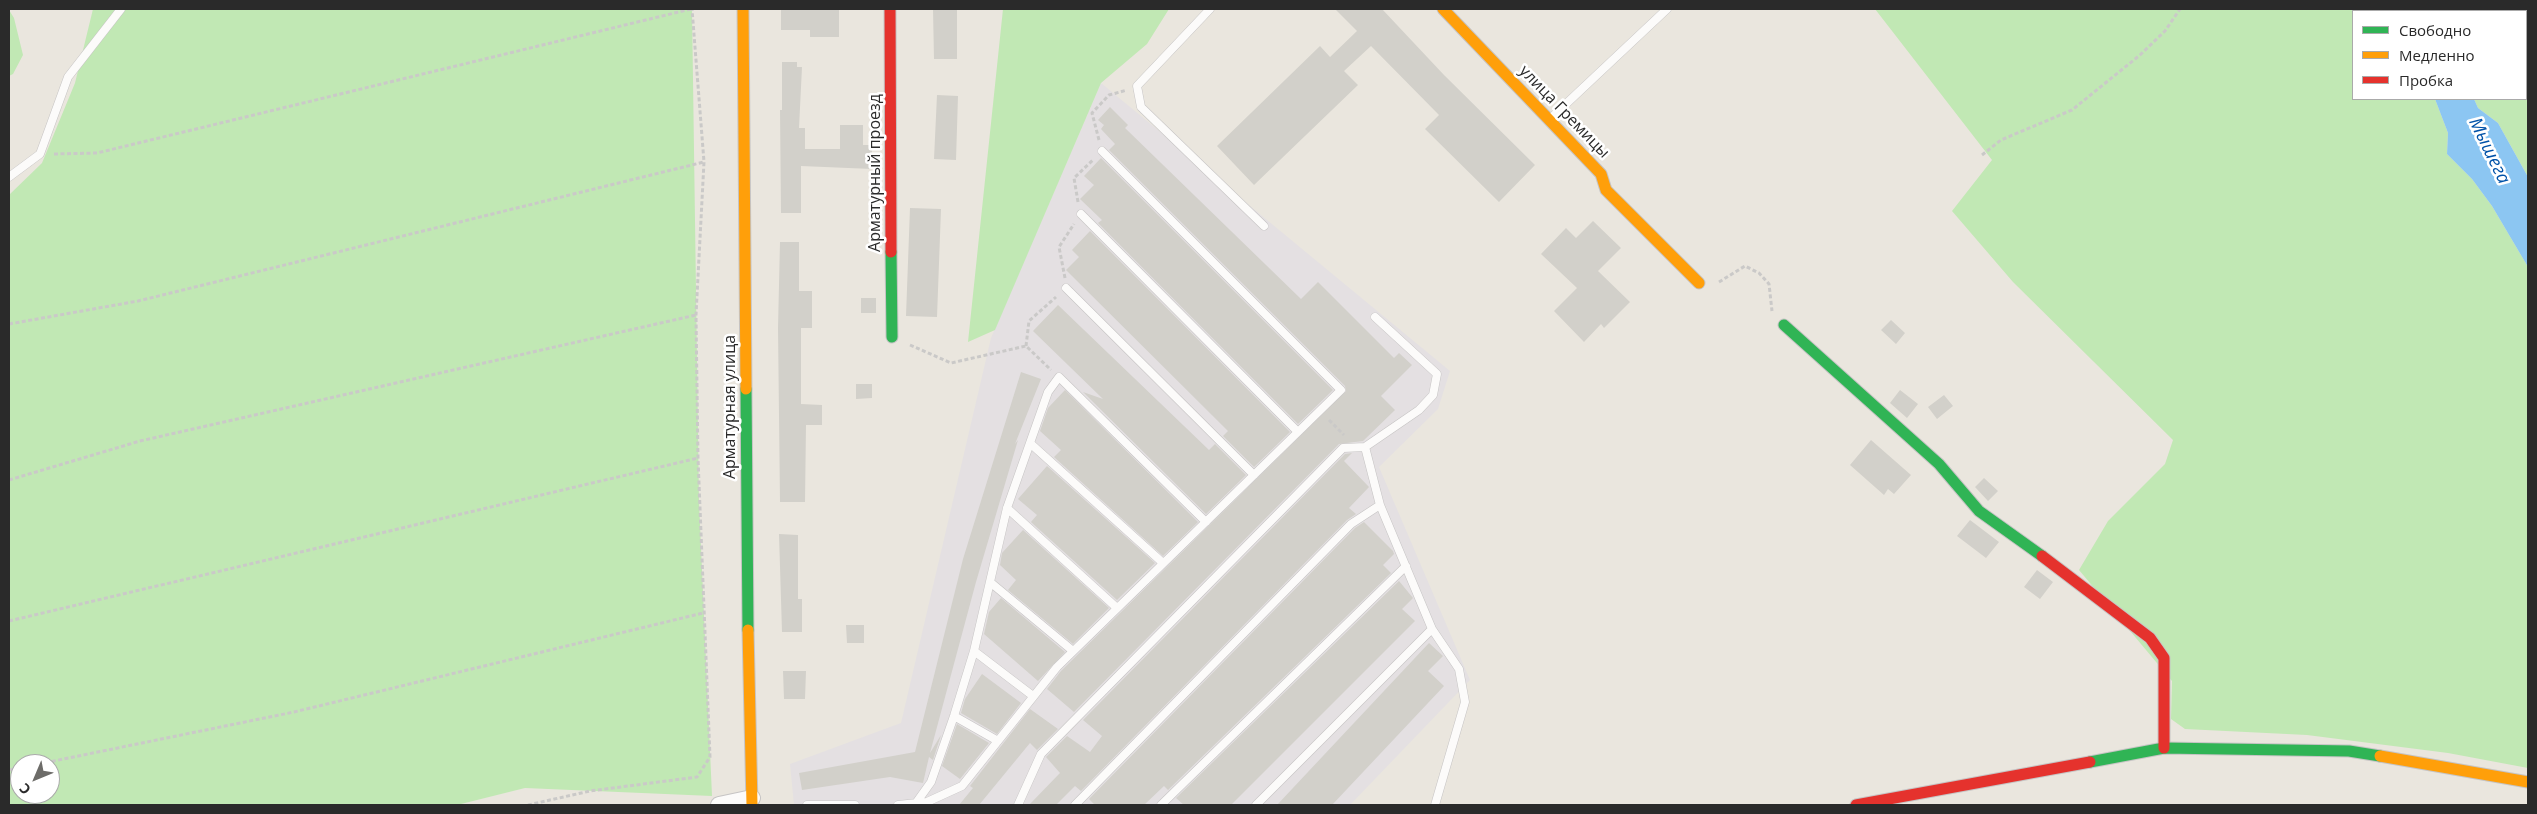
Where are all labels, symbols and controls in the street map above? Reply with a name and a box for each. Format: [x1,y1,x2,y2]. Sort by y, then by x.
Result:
legend [2352,10,2527,100]
text: Свободно [2399,20,2471,40]
text: Медленно [2399,45,2475,65]
street label: улица Гремицы [1515,62,1613,162]
text: Пробка [2399,70,2453,90]
street label: Арматурный проезд [865,94,885,252]
water label: Мышега [2464,114,2514,188]
street label: Арматурная улица [720,335,740,479]
north arrow [10,754,60,804]
text: С [15,779,35,799]

